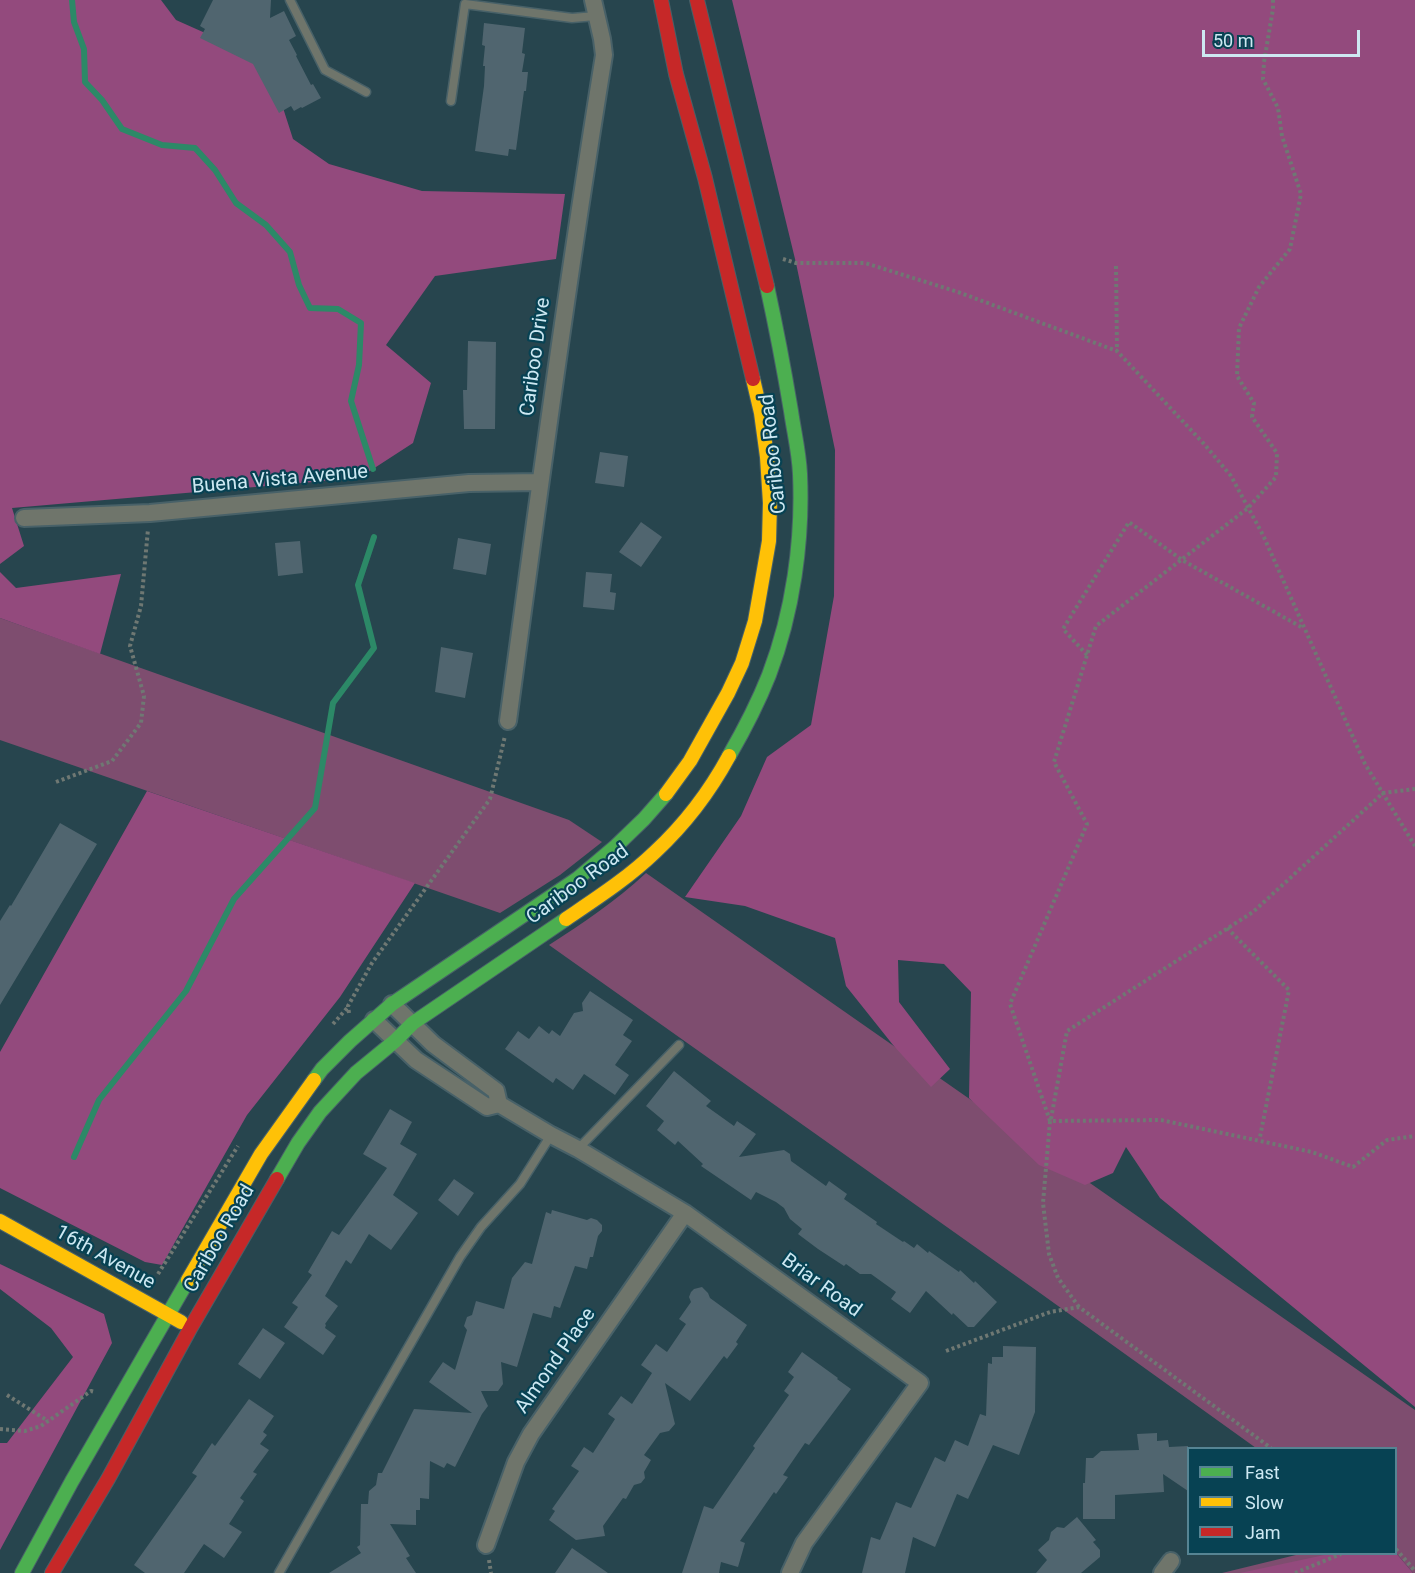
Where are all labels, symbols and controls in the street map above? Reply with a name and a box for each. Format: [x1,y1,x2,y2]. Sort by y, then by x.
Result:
scale bar [1205,18,1362,56]
text: 50 m [1213,30,1253,51]
street label: Cariboo Drive [516,296,556,418]
street label: Cariboo Road [756,393,792,515]
street label: Buena Vista Avenue [191,460,369,500]
street label: Cariboo Road [522,840,634,930]
street label: Cariboo Road [180,1181,260,1297]
street label: 16th Avenue [51,1221,159,1295]
street label: Briar Road [776,1249,866,1323]
street label: Almond Place [511,1304,601,1418]
legend [1187,1447,1397,1555]
text: Fast [1245,1462,1280,1483]
text: Slow [1245,1492,1284,1513]
text: Jam [1245,1522,1281,1543]

